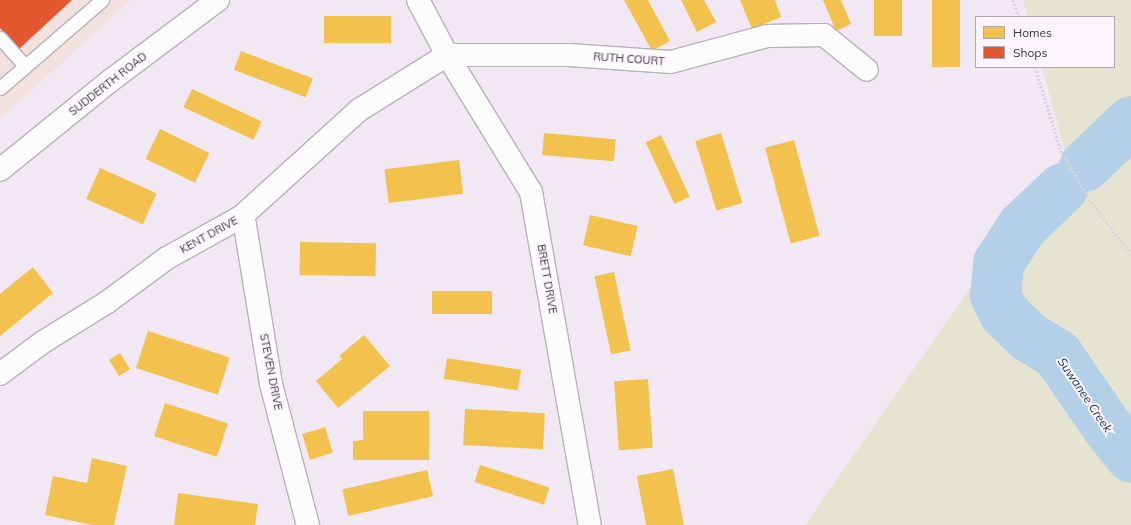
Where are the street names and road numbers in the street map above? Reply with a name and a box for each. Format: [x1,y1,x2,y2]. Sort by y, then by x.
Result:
street label: SUDDERTH ROAD [66,49,150,119]
street label: RUTH COURT [593,50,665,68]
street label: KENT DRIVE [178,214,240,256]
street label: BRETT DRIVE [534,243,560,315]
street label: STEVEN DRIVE [257,333,285,411]

